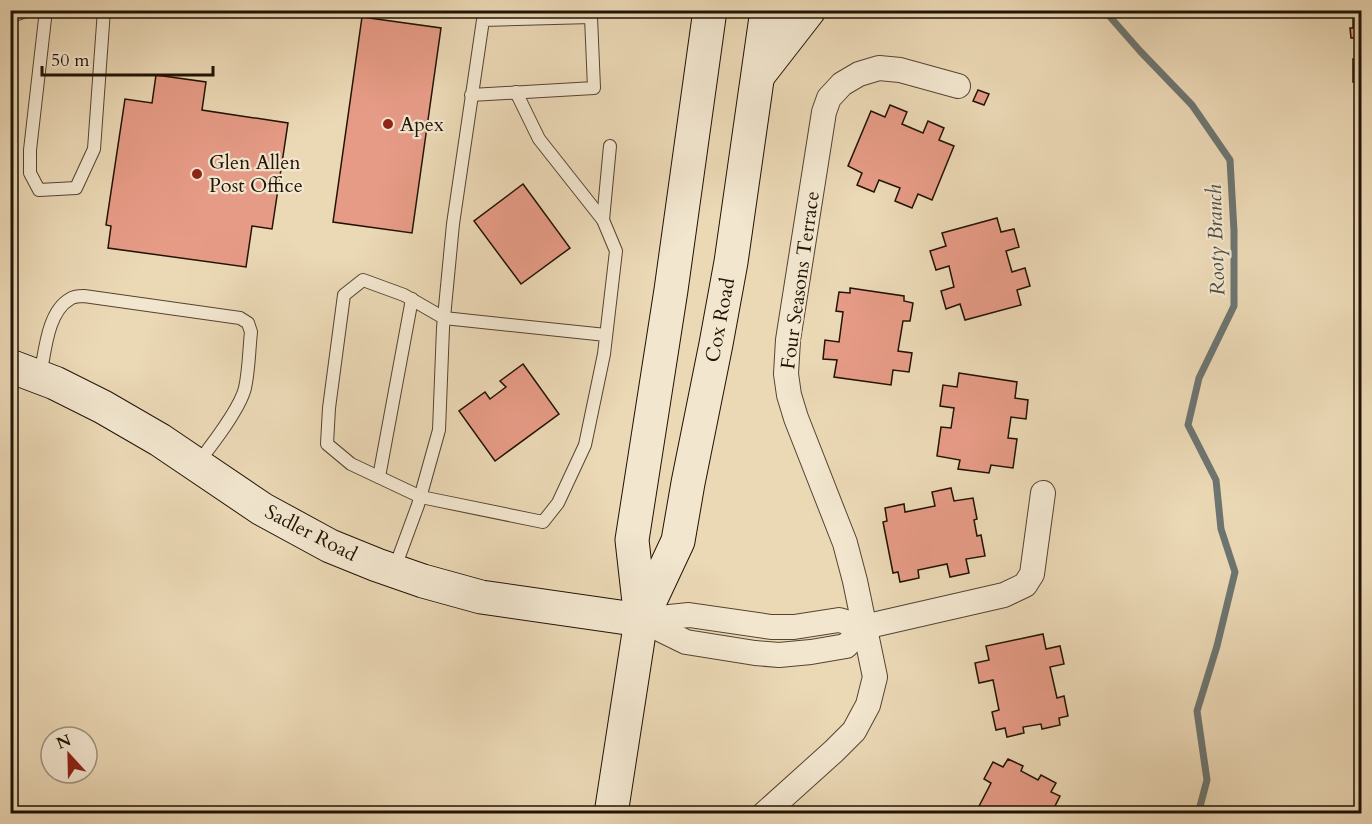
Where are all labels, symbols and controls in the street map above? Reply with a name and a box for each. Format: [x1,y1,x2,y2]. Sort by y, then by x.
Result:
scale bar [42,39,213,77]
text: 50 m [51,48,90,73]
place label: Apex [400,111,444,138]
marker: Apex [381,117,395,131]
place label: Glen Allen Post Office [209,149,303,199]
marker: Glen Allen Post Office [190,167,204,181]
water label: Rooty Branch [1200,184,1232,296]
street label: Four Seasons Terrace [774,189,826,371]
street label: Cox Road [699,275,741,364]
street label: Sadler Road [260,498,362,568]
north arrow [39,725,99,785]
text: N [53,729,74,755]

